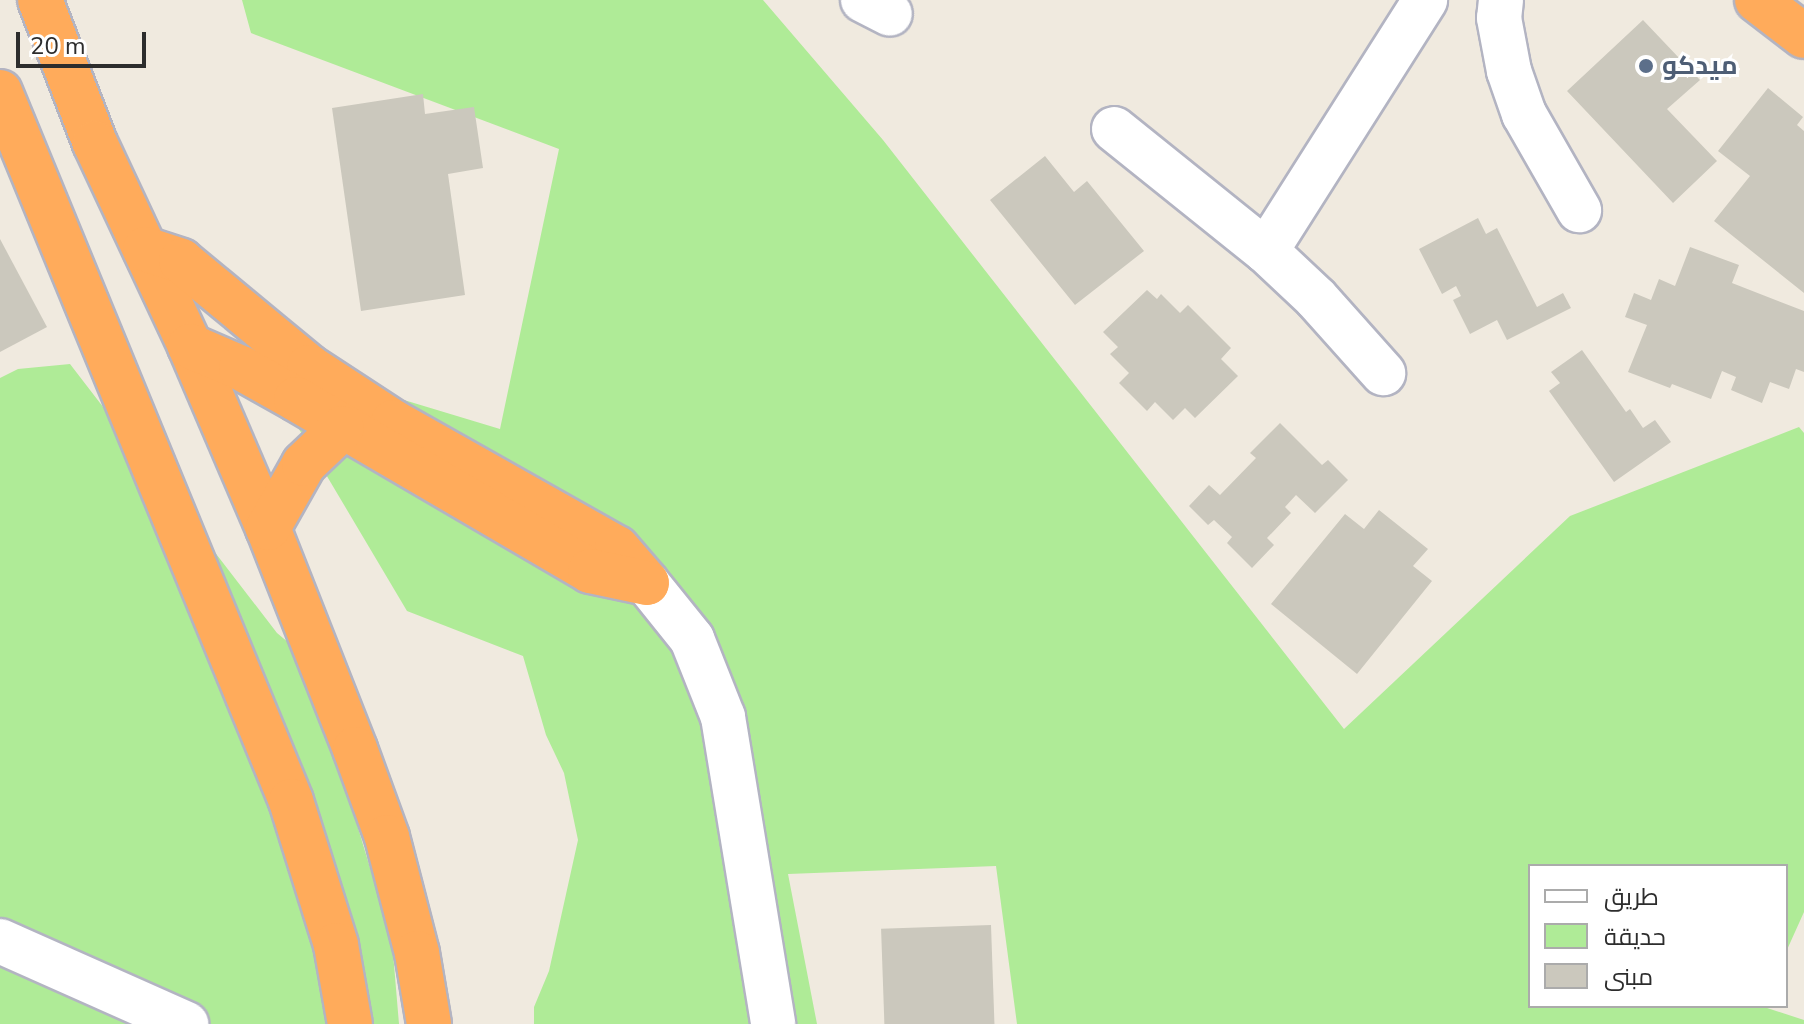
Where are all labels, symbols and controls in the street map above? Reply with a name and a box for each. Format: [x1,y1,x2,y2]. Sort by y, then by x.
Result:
scale bar [20,16,150,66]
text: 20 m [30,30,86,62]
place label: ميدكو [1662,50,1738,82]
marker: ميدكو [1637,57,1655,75]
legend [1528,864,1788,1008]
text: طريق [1604,881,1659,913]
text: حديقة [1604,921,1666,953]
text: مبنى [1604,961,1653,993]

